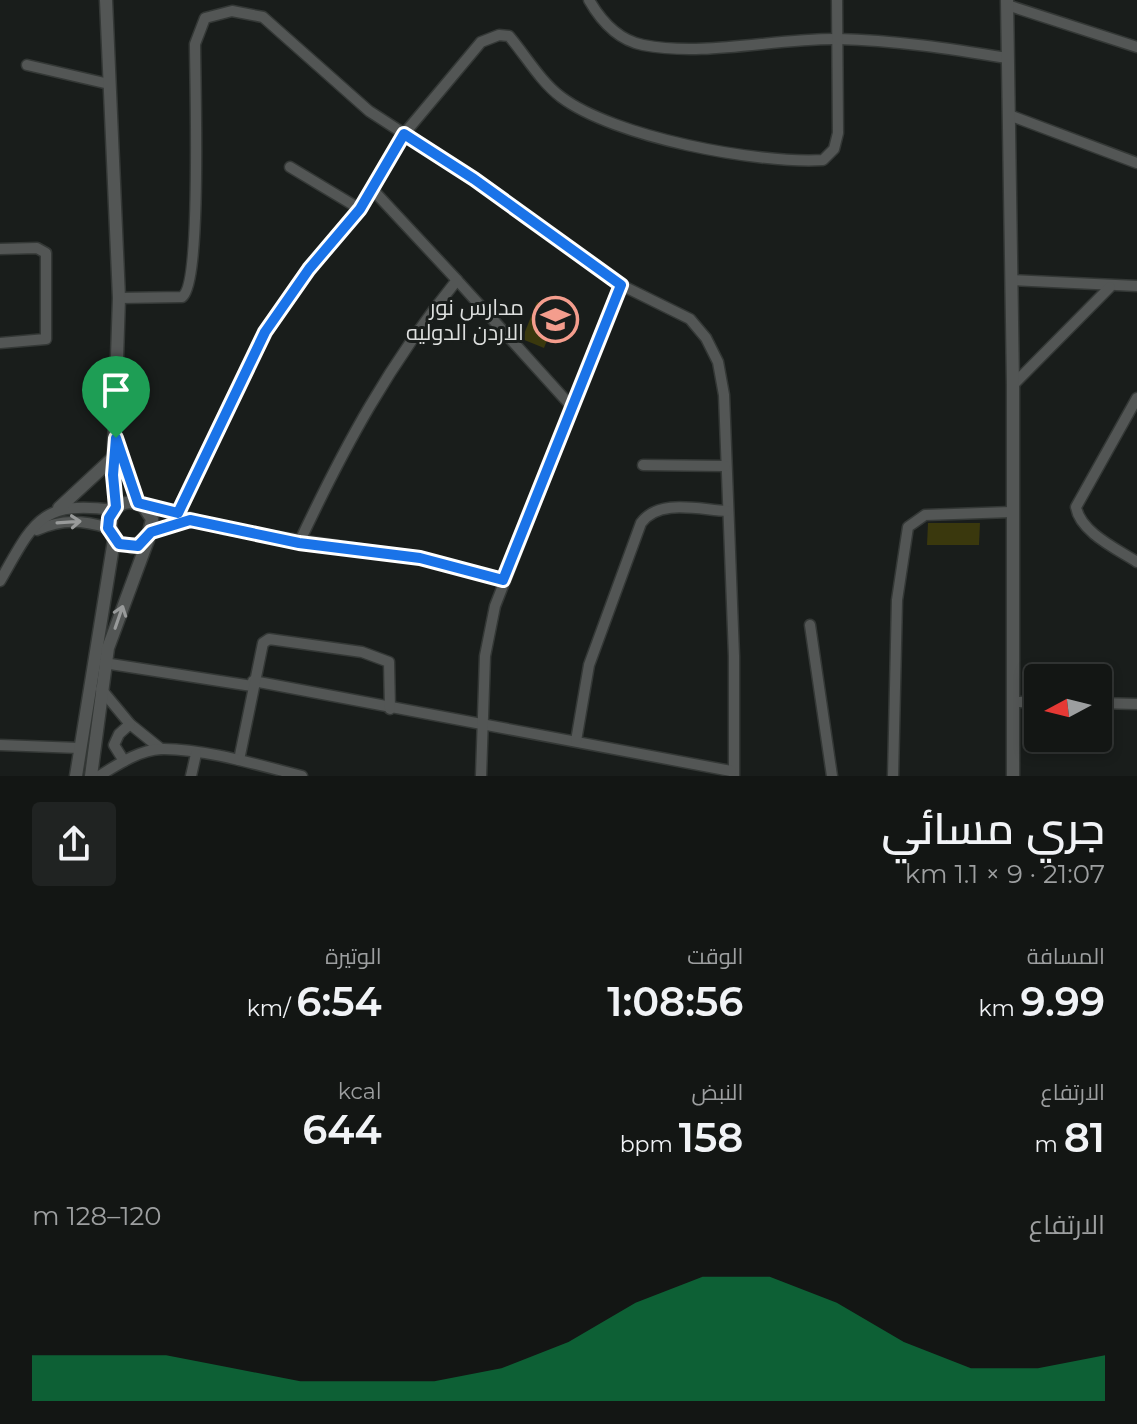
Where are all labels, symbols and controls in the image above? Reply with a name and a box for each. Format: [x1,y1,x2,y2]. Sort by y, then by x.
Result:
place label: مدارس نور الاردن الدوليه [406,294,524,346]
school or university icon: مدارس نور الاردن الدوليه [531,296,579,344]
pin [82,356,150,438]
icon: arrive [94,368,138,412]
one-way arrow [55,514,82,529]
one-way arrow [112,605,127,630]
north arrow [1024,664,1112,752]
map controls [1024,664,1112,752]
text: جري مسائي [882,801,1105,855]
button: share [32,802,116,886]
text: 21:07 · 9 × 1.1 km [905,858,1105,890]
text: الوتيرة [325,943,382,970]
text: الوقت [687,943,743,970]
text: المسافة [1027,943,1105,970]
text: 6:54 [296,977,382,1026]
text: 1:08:56 [607,977,743,1026]
text: 9.99 [1020,977,1105,1026]
text: /km [247,995,296,1022]
text: km [978,995,1020,1022]
text: kcal [338,1078,382,1105]
text: النبض [692,1079,743,1106]
text: الارتفاع [1041,1079,1105,1106]
text: 644 [302,1105,382,1154]
text: 158 [679,1113,743,1162]
text: 81 [1064,1113,1105,1162]
text: bpm [620,1131,679,1158]
text: m [1035,1131,1064,1158]
text: 120–128 m [32,1200,161,1232]
text: الارتفاع [1029,1209,1105,1241]

